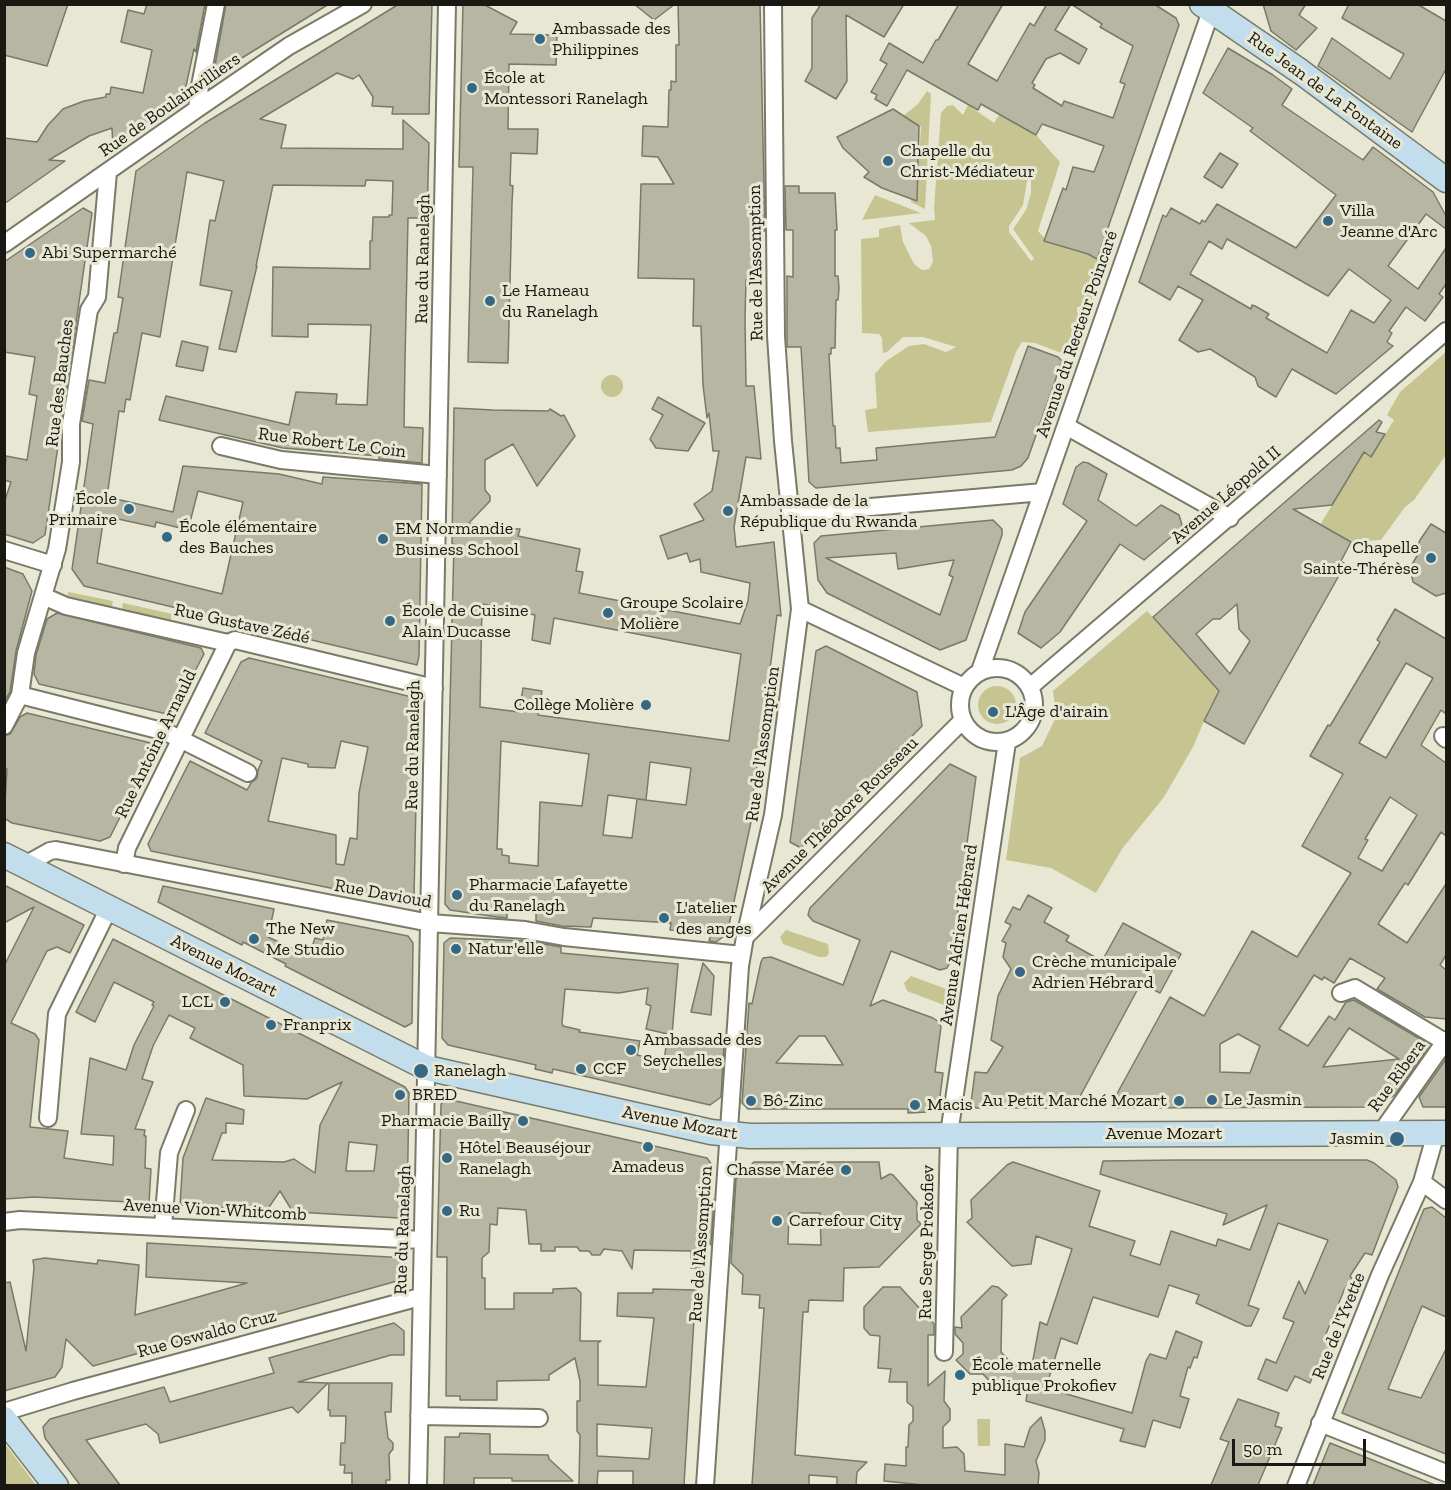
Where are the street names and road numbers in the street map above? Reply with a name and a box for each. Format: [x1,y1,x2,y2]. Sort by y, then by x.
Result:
street label: Rue Jean de La Fontaine [1243,27,1407,155]
street label: Rue de Boulainvilliers [95,48,245,162]
street label: Rue de l'Assomption [744,185,768,341]
street label: Rue du Ranelagh [411,194,435,324]
street label: Avenue du Recteur Poincaré [1031,228,1123,440]
street label: Rue des Bauches [41,318,79,448]
street label: Rue Robert Le Coin [257,423,407,463]
street label: Avenue Léopold II [1167,442,1285,548]
street label: Rue Gustave Zédé [172,599,312,649]
street label: Rue de l'Assomption [741,665,785,823]
street label: Rue Antoine Arnauld [111,666,201,822]
street label: Rue du Ranelagh [401,680,425,810]
street label: Avenue Théodore Rousseau [757,732,923,898]
street label: Avenue Adrien Hébrard [936,843,982,1027]
street label: Rue Davioud [333,875,433,913]
street label: Avenue Mozart [167,930,281,1002]
street label: Rue Ribera [1364,1036,1430,1116]
street label: Avenue Mozart [620,1101,740,1145]
street label: Avenue Mozart [1105,1123,1223,1145]
street label: Rue Serge Prokofiev [915,1164,939,1320]
street label: Rue du Ranelagh [390,1165,416,1295]
street label: Rue de l'Assomption [685,1165,717,1323]
street label: Avenue Vion-Whitcomb [123,1194,307,1226]
street label: Rue de l'Yvette [1308,1269,1370,1383]
street label: Rue Oswaldo Cruz [135,1305,279,1363]

